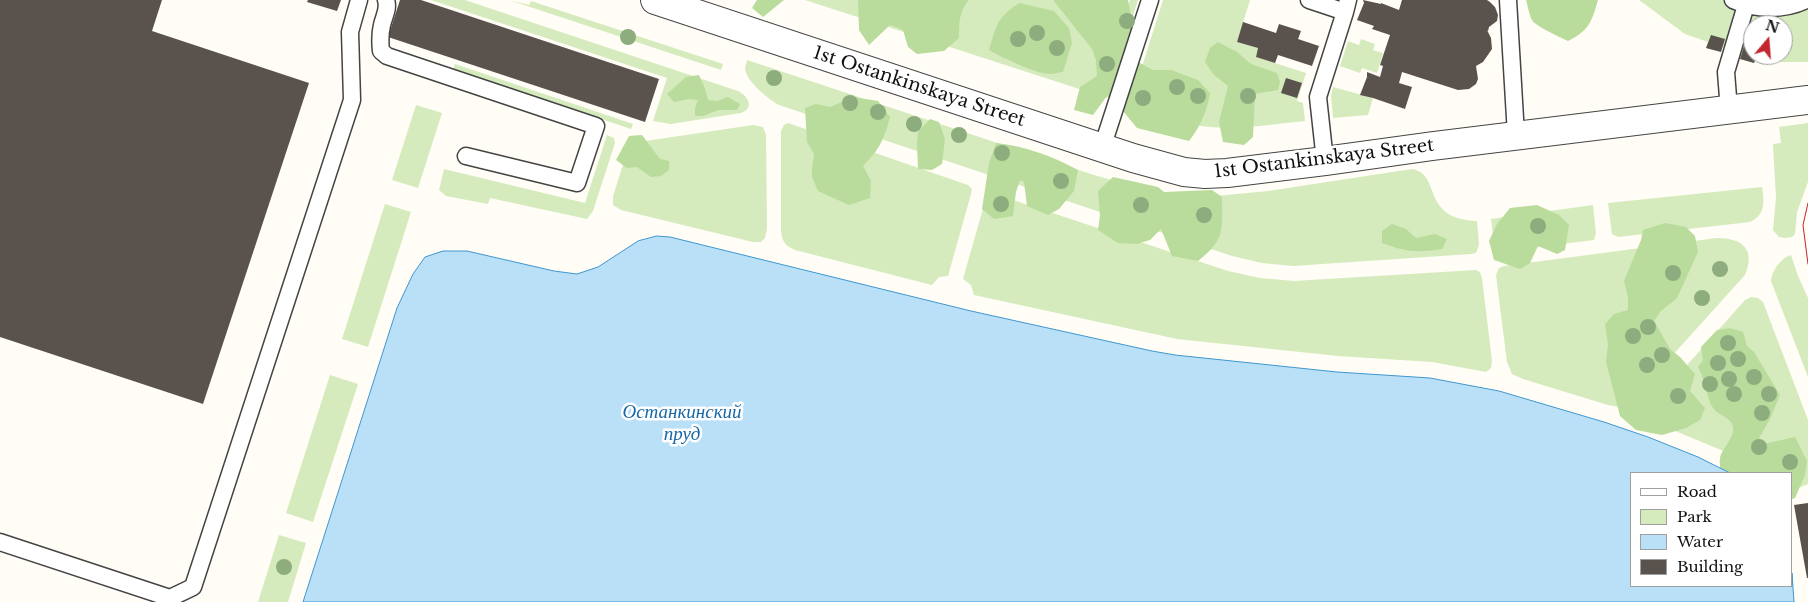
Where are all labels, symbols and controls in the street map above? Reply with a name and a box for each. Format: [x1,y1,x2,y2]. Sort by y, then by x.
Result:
north arrow [1743,15,1793,65]
text: N [1763,16,1781,37]
street label: 1st Ostankinskaya Street [810,43,1028,131]
street label: 1st Ostankinskaya Street [1213,135,1435,183]
water label: Останкинский пруд [622,402,742,446]
legend [1630,472,1793,587]
text: Road [1677,482,1717,501]
text: Park [1677,507,1712,526]
text: Water [1677,532,1723,551]
text: Building [1677,557,1743,576]

